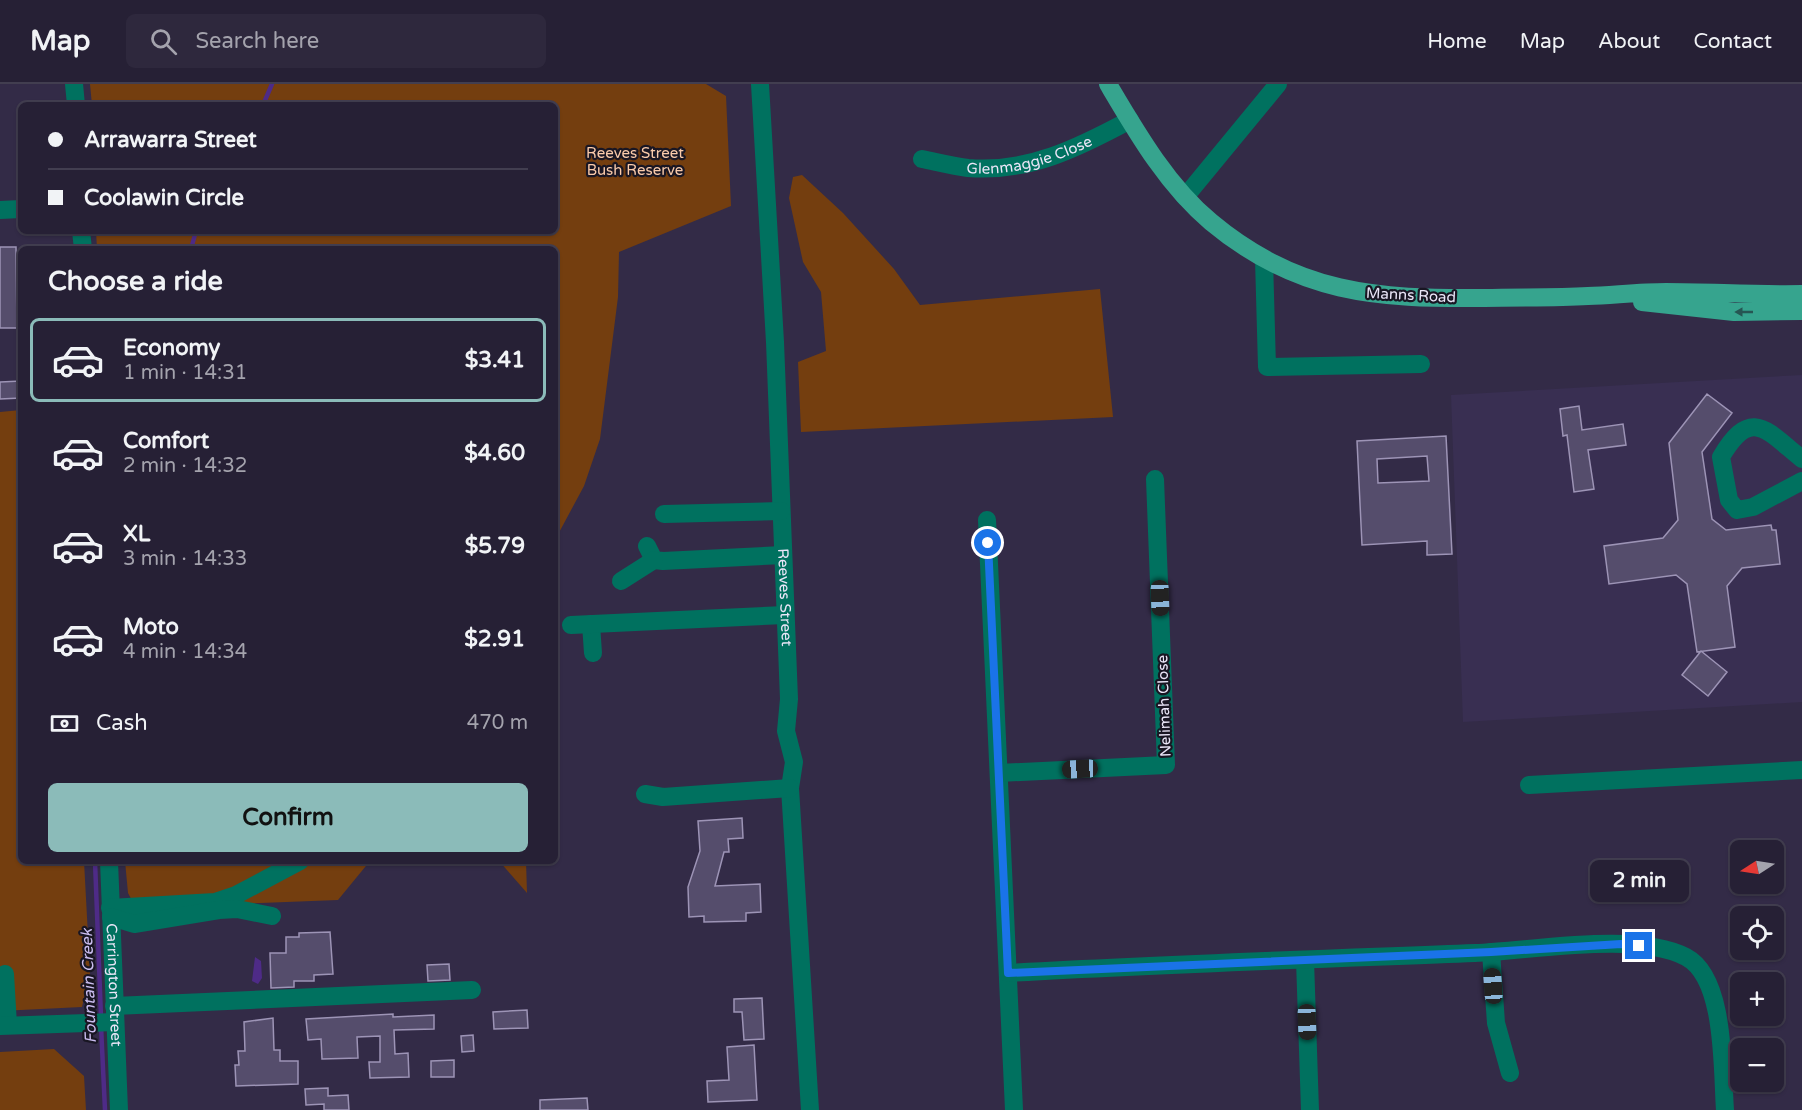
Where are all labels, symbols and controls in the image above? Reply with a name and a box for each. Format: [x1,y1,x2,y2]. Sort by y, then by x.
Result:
search box [126,14,546,68]
text: Map [30,24,90,58]
icon: search [147,25,180,58]
text: Search here [195,28,319,54]
text: Home [1427,29,1487,54]
text: Map [1520,29,1565,54]
text: About [1598,29,1660,54]
text: Contact [1693,29,1772,54]
text: Arrawarra Street [84,127,257,153]
street label: Glenmaggie Close [966,132,1095,178]
park label: Reeves Street Bush Reserve [586,144,684,179]
text: Coolawin Circle [84,185,244,211]
text: Choose a ride [48,265,223,298]
street label: Manns Road [1366,284,1456,306]
one-way arrow [1734,307,1753,317]
icon: car [51,333,105,387]
text: Economy [123,335,220,361]
text: $3.41 [465,347,525,373]
text: 1 min · 14:31 [123,361,247,385]
icon: car [51,426,105,480]
text: Comfort [123,428,209,454]
text: $4.60 [464,440,525,466]
text: 2 min · 14:32 [123,454,247,478]
icon: car [51,519,105,573]
text: XL [123,521,150,547]
route start [974,529,1001,556]
text: $5.79 [465,533,525,559]
text: 3 min · 14:33 [123,547,247,571]
street label: Reeves Street [774,548,796,647]
car [1150,580,1170,616]
icon: car [51,612,105,666]
text: Moto [123,614,179,640]
text: $2.91 [464,626,525,652]
text: 4 min · 14:34 [123,640,247,664]
street label: Nelimah Close [1153,655,1175,757]
icon: cash [48,707,81,740]
text: Cash [96,710,148,736]
text: 470 m [467,711,528,735]
car [1062,759,1098,779]
button: Confirm [48,783,528,852]
north arrow [1730,840,1784,894]
map controls [1730,840,1784,1092]
callout: 2 min [1590,859,1688,901]
text: 2 min [1613,869,1666,893]
button: locate [1730,906,1784,960]
street label: Carrington Street [103,923,125,1047]
water label: Fountain Creek [77,927,101,1044]
route end [1625,932,1652,959]
car [1483,967,1503,1005]
button: + [1730,972,1784,1026]
car [1297,1004,1317,1040]
button: − [1730,1038,1784,1092]

